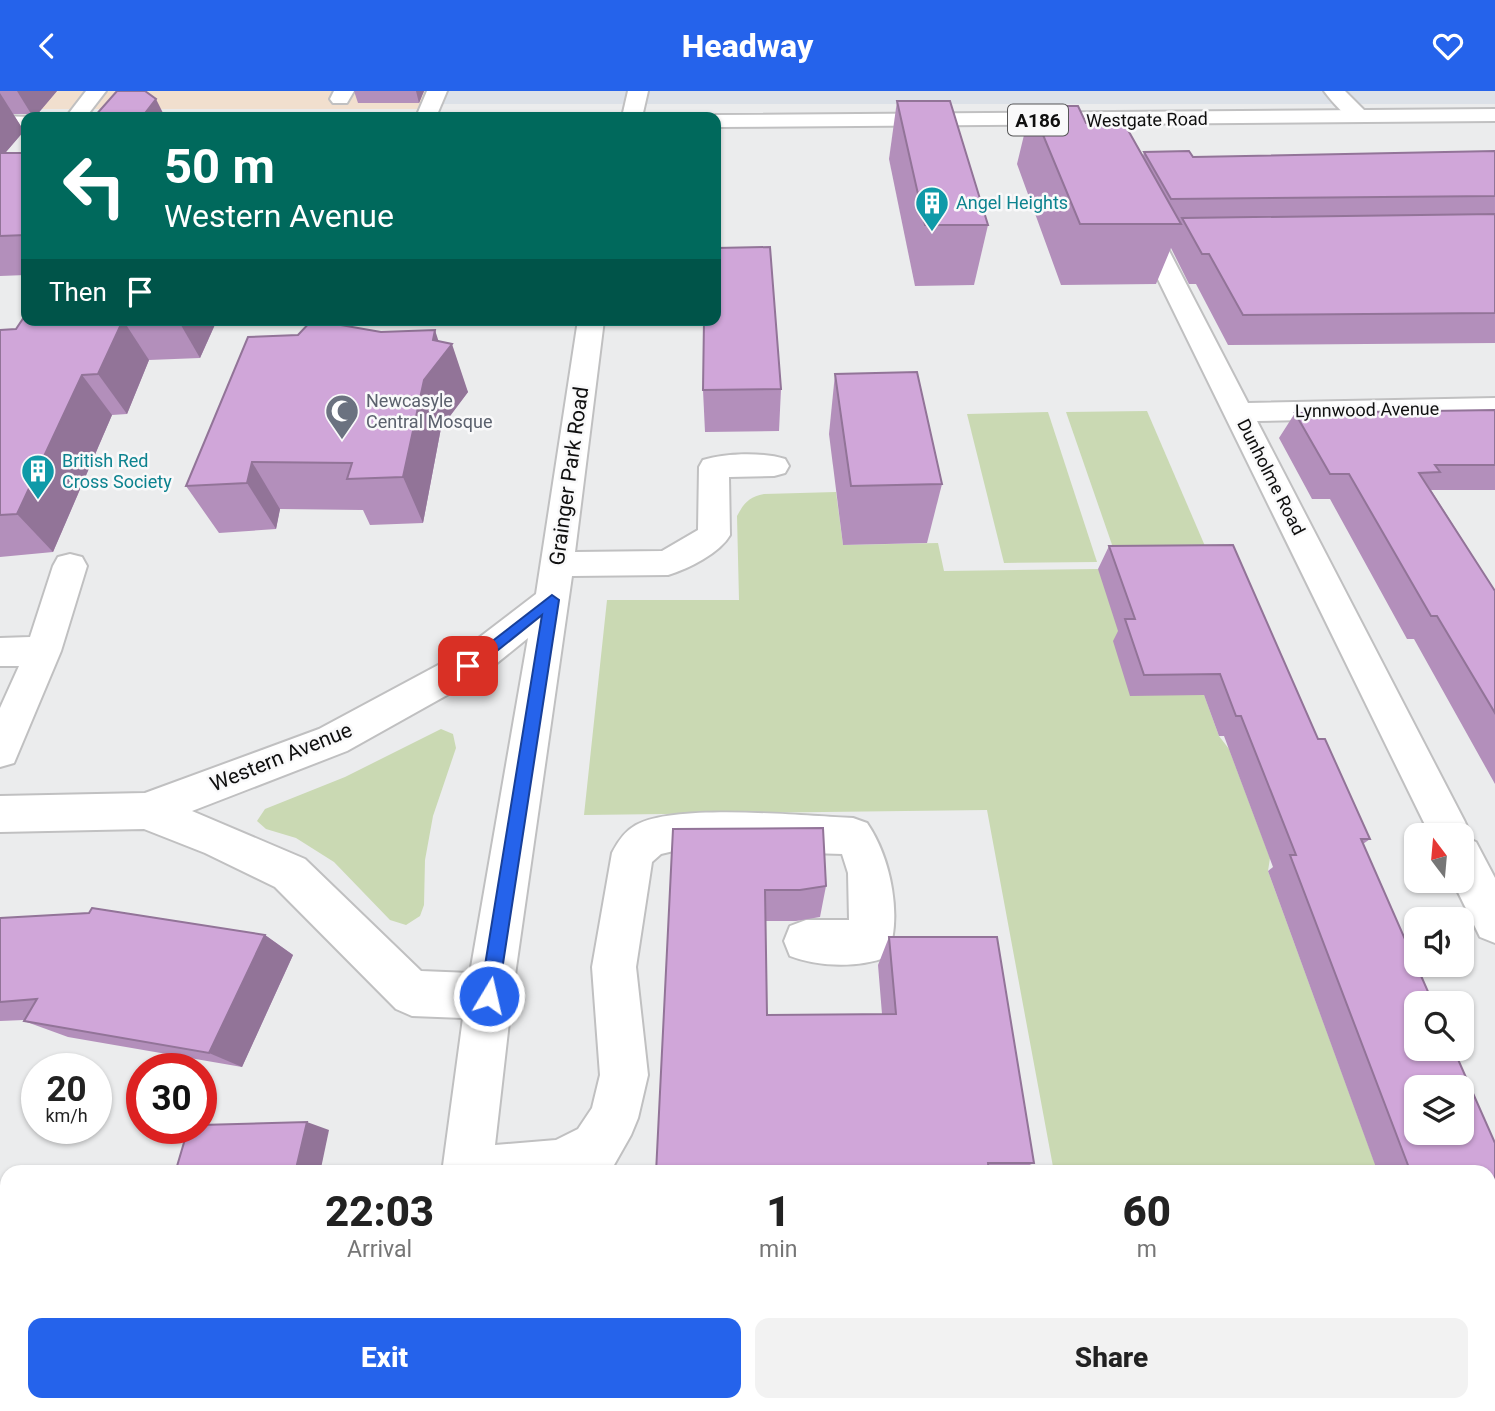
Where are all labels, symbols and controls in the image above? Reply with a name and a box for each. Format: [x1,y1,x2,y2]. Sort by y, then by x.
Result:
icon: back [28,27,66,65]
text: Headway [682,27,813,65]
icon: heart [1429,27,1467,65]
road number: A186 [1008,105,1068,135]
street label: Westgate Road [1086,108,1208,131]
text: 50 m [164,138,275,195]
icon: left [49,140,140,231]
building icon: Angel Heights [913,184,951,233]
place label: Angel Heights [956,192,1068,213]
text: Western Avenue [164,197,394,235]
icon: arrive [121,273,159,311]
text: Then [49,277,107,307]
street label: Grainger Park Road [545,385,593,567]
place label: Newcasyle Central Mosque [366,390,492,432]
mosque icon: Newcasyle Central Mosque [323,392,361,441]
street label: Lynnwood Avenue [1295,398,1439,421]
street label: Dunholme Road [1233,415,1310,538]
place label: British Red Cross Society [62,450,172,492]
building icon: British Red Cross Society [19,452,57,501]
pin [438,636,498,696]
icon: arrive [449,647,487,685]
street label: Western Avenue [207,718,355,796]
north arrow [1404,823,1474,893]
map controls [1404,823,1474,1145]
button: sound [1404,907,1474,977]
position arrow [452,959,526,1033]
button: search [1404,991,1474,1061]
speed limit sign: 30 [126,1053,217,1144]
text: 20 [46,1069,87,1110]
button: layers [1404,1075,1474,1145]
text: km/h [45,1105,88,1126]
text: 22:03 [325,1187,434,1236]
text: 1 [766,1187,790,1236]
text: 60 [1123,1187,1171,1236]
text: Arrival [347,1236,412,1263]
text: min [759,1236,798,1263]
text: m [1137,1236,1157,1263]
button: Exit [28,1318,741,1398]
button: Share [755,1318,1468,1398]

